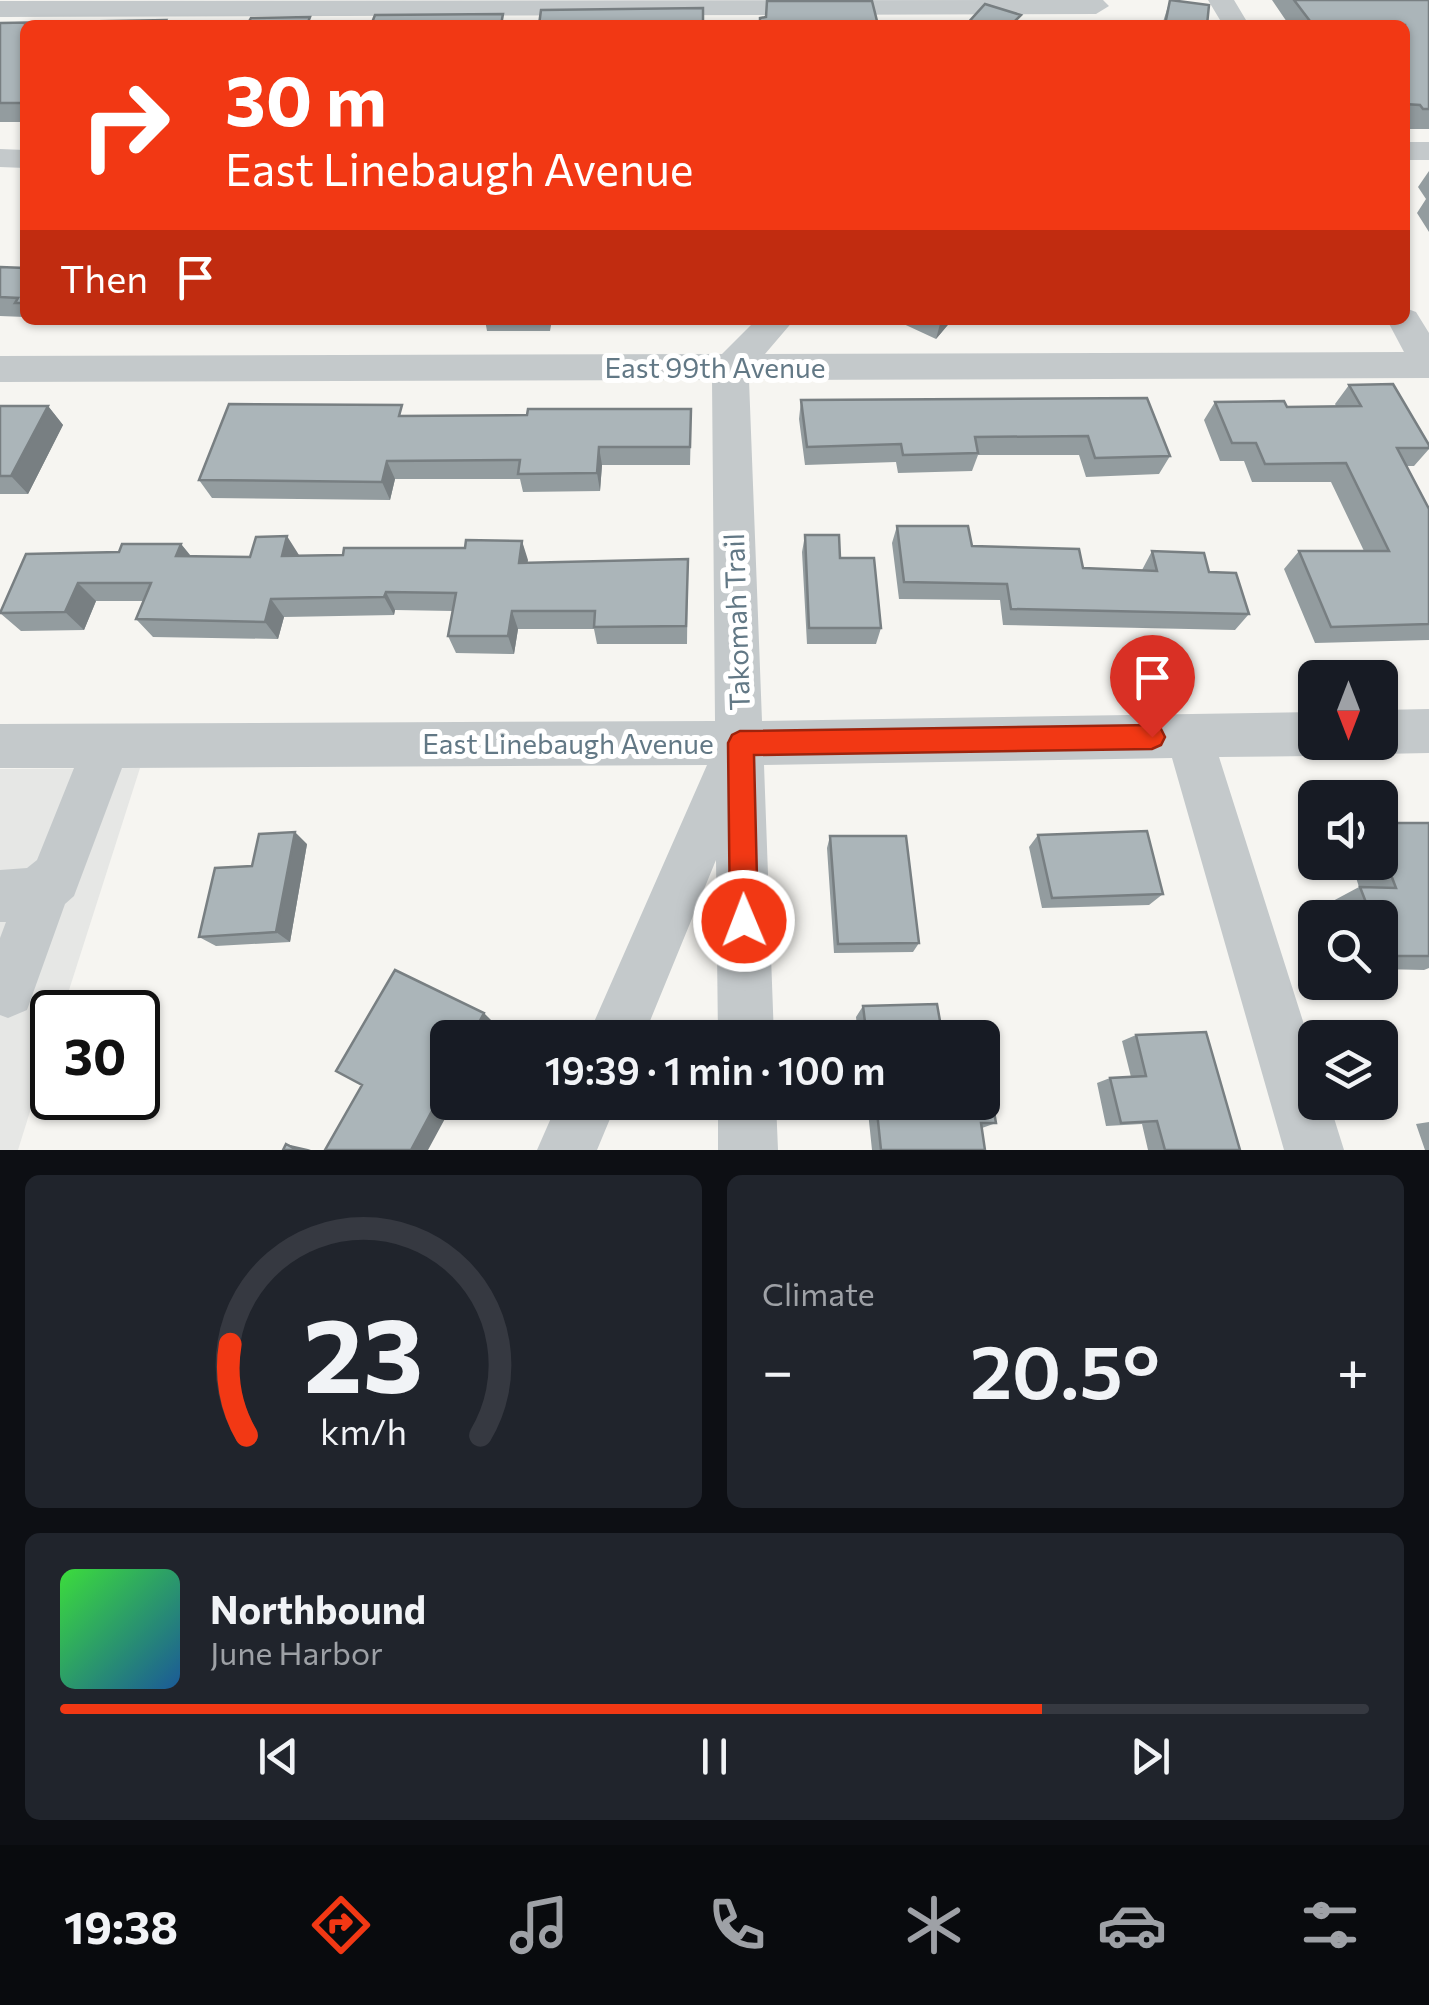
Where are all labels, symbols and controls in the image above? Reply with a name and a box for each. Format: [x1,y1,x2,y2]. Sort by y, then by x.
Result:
text: 30 m [225,55,387,140]
icon: right [60,60,190,190]
text: East Linebaugh Avenue [225,140,694,195]
icon: arrive [168,250,223,305]
text: Then [60,254,148,301]
street label: East 99th Avenue [605,350,825,384]
street label: Takomah Trail [716,533,756,711]
pin [1110,635,1195,738]
icon: arrive [1125,650,1180,705]
north arrow [1298,660,1398,760]
map controls [1298,660,1398,1120]
street label: East Linebaugh Avenue [422,726,714,760]
button: sound [1298,780,1398,880]
position arrow [692,869,796,973]
button: search [1298,900,1398,1000]
speed limit sign: 30 [30,990,160,1120]
button: layers [1298,1020,1398,1120]
text: 19:39 · 1 min · 100 m [545,1046,885,1093]
text: Climate [762,1273,875,1313]
text: 23 [304,1287,423,1414]
text: 20.5° [970,1323,1160,1414]
text: − [762,1335,793,1402]
text: + [1337,1335,1369,1402]
text: km/h [320,1409,407,1452]
text: Northbound [210,1585,426,1632]
text: June Harbor [210,1632,383,1672]
icon: previous [251,1729,306,1784]
icon: pause [687,1729,742,1784]
icon: next [1123,1729,1178,1784]
icon: directions [306,1890,376,1960]
icon: music [504,1890,574,1960]
icon: phone [702,1890,772,1960]
icon: climate [899,1890,969,1960]
icon: car [1097,1890,1167,1960]
icon: filters [1295,1890,1365,1960]
text: 19:38 [64,1898,178,1953]

